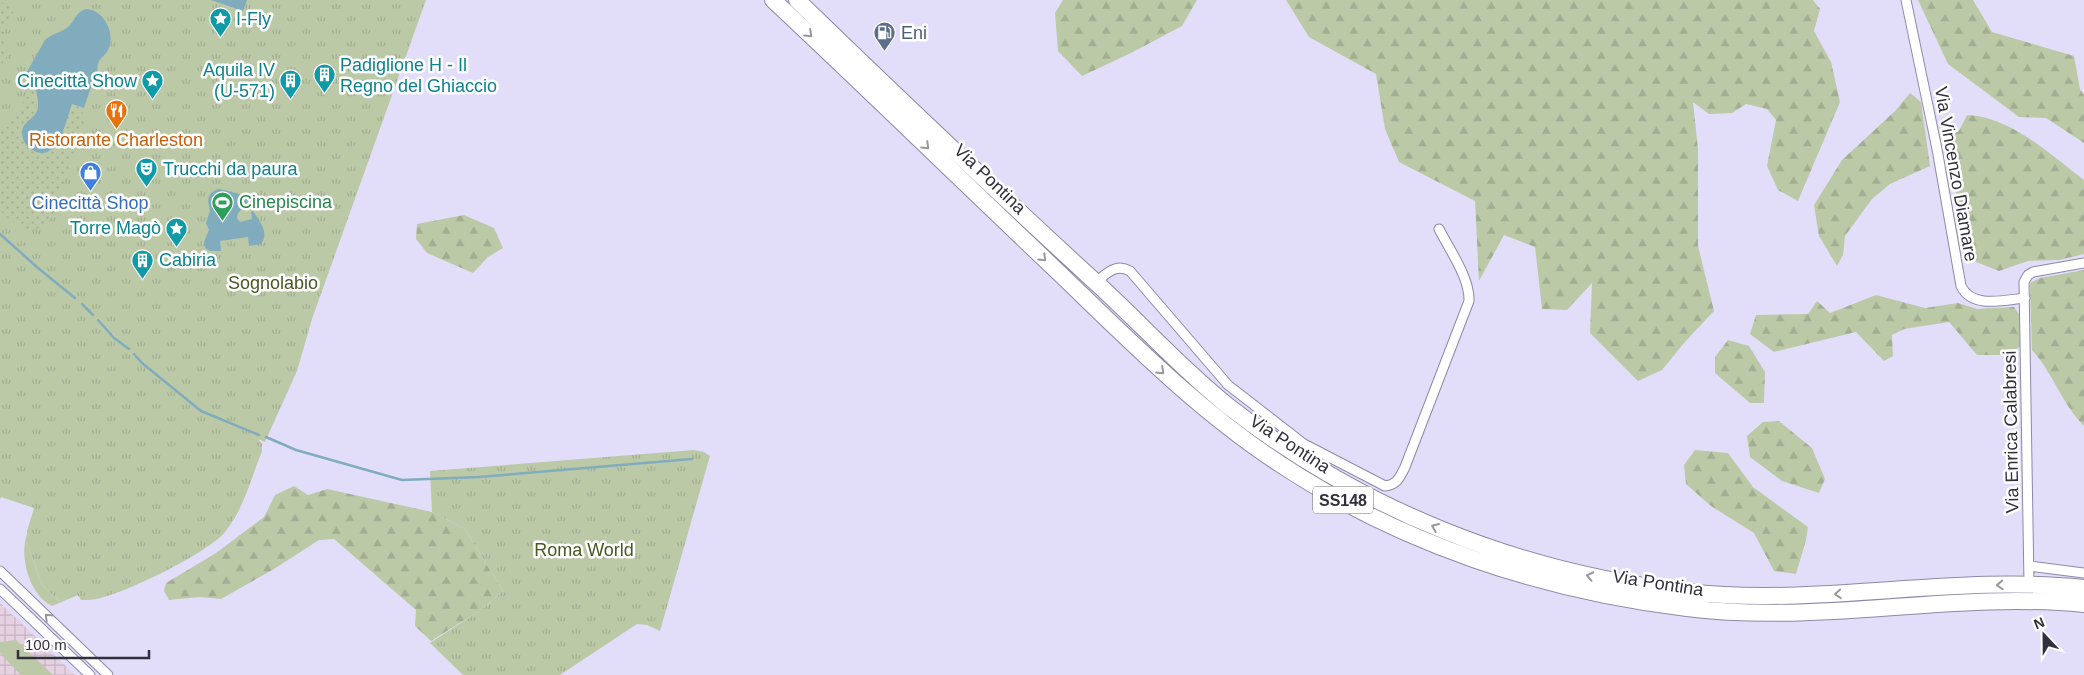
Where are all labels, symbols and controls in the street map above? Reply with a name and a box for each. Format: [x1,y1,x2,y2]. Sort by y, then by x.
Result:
place icon: I-Fly [208,7,232,38]
place label: I-Fly [236,9,271,29]
fuel station icon: Eni [873,21,897,52]
place label: Eni [901,23,927,43]
one-way arrow [803,28,812,37]
place label: Padiglione H - Il Regno del Ghiaccio [340,55,497,96]
place label: Aquila IV (U-571) [203,60,275,101]
building icon: Padiglione H - Il Regno del Ghiaccio [312,63,336,94]
building icon: Aquila IV (U-571) [279,68,303,99]
place icon: Cinecittà Show [141,69,165,100]
place label: Cinecittà Show [17,71,138,91]
street label: Via Vincenzo Diamare [1931,85,1981,263]
restaurant icon: Ristorante Charleston [104,98,128,129]
place label: Ristorante Charleston [29,130,203,150]
one-way arrow [921,140,930,149]
street label: Via Pontina [950,140,1031,219]
theatre icon: Trucchi da paura [135,157,159,188]
place label: Trucchi da paura [163,159,298,179]
shop icon: Cinecittà Shop [78,161,102,192]
sports icon: Cinepiscina [211,190,235,221]
place label: Cinepiscina [239,192,333,212]
place label: Cinecittà Shop [31,193,149,213]
place icon: Torre Magò [165,216,189,247]
place label: Torre Magò [70,218,161,238]
building icon: Cabiria [131,248,155,279]
place label: Cabiria [159,250,217,270]
one-way arrow [1038,252,1047,261]
park label: Sognolabio [228,273,318,293]
street label: Via Enrica Calabresi [2000,350,2022,514]
one-way arrow [1155,365,1164,374]
street label: Via Pontina [1246,411,1335,478]
road number: SS148 [1313,486,1373,514]
one-way arrow [1431,523,1440,534]
park label: Roma World [534,540,634,560]
street label: Via Pontina [1611,566,1706,600]
one-way arrow [1585,571,1594,582]
one-way arrow [1996,579,2004,590]
one-way arrow [1834,589,1842,600]
north arrow [2019,610,2069,660]
one-way arrow [45,614,54,623]
text: N [2031,614,2047,632]
scale bar [18,628,149,660]
text: 100 m [25,636,67,653]

